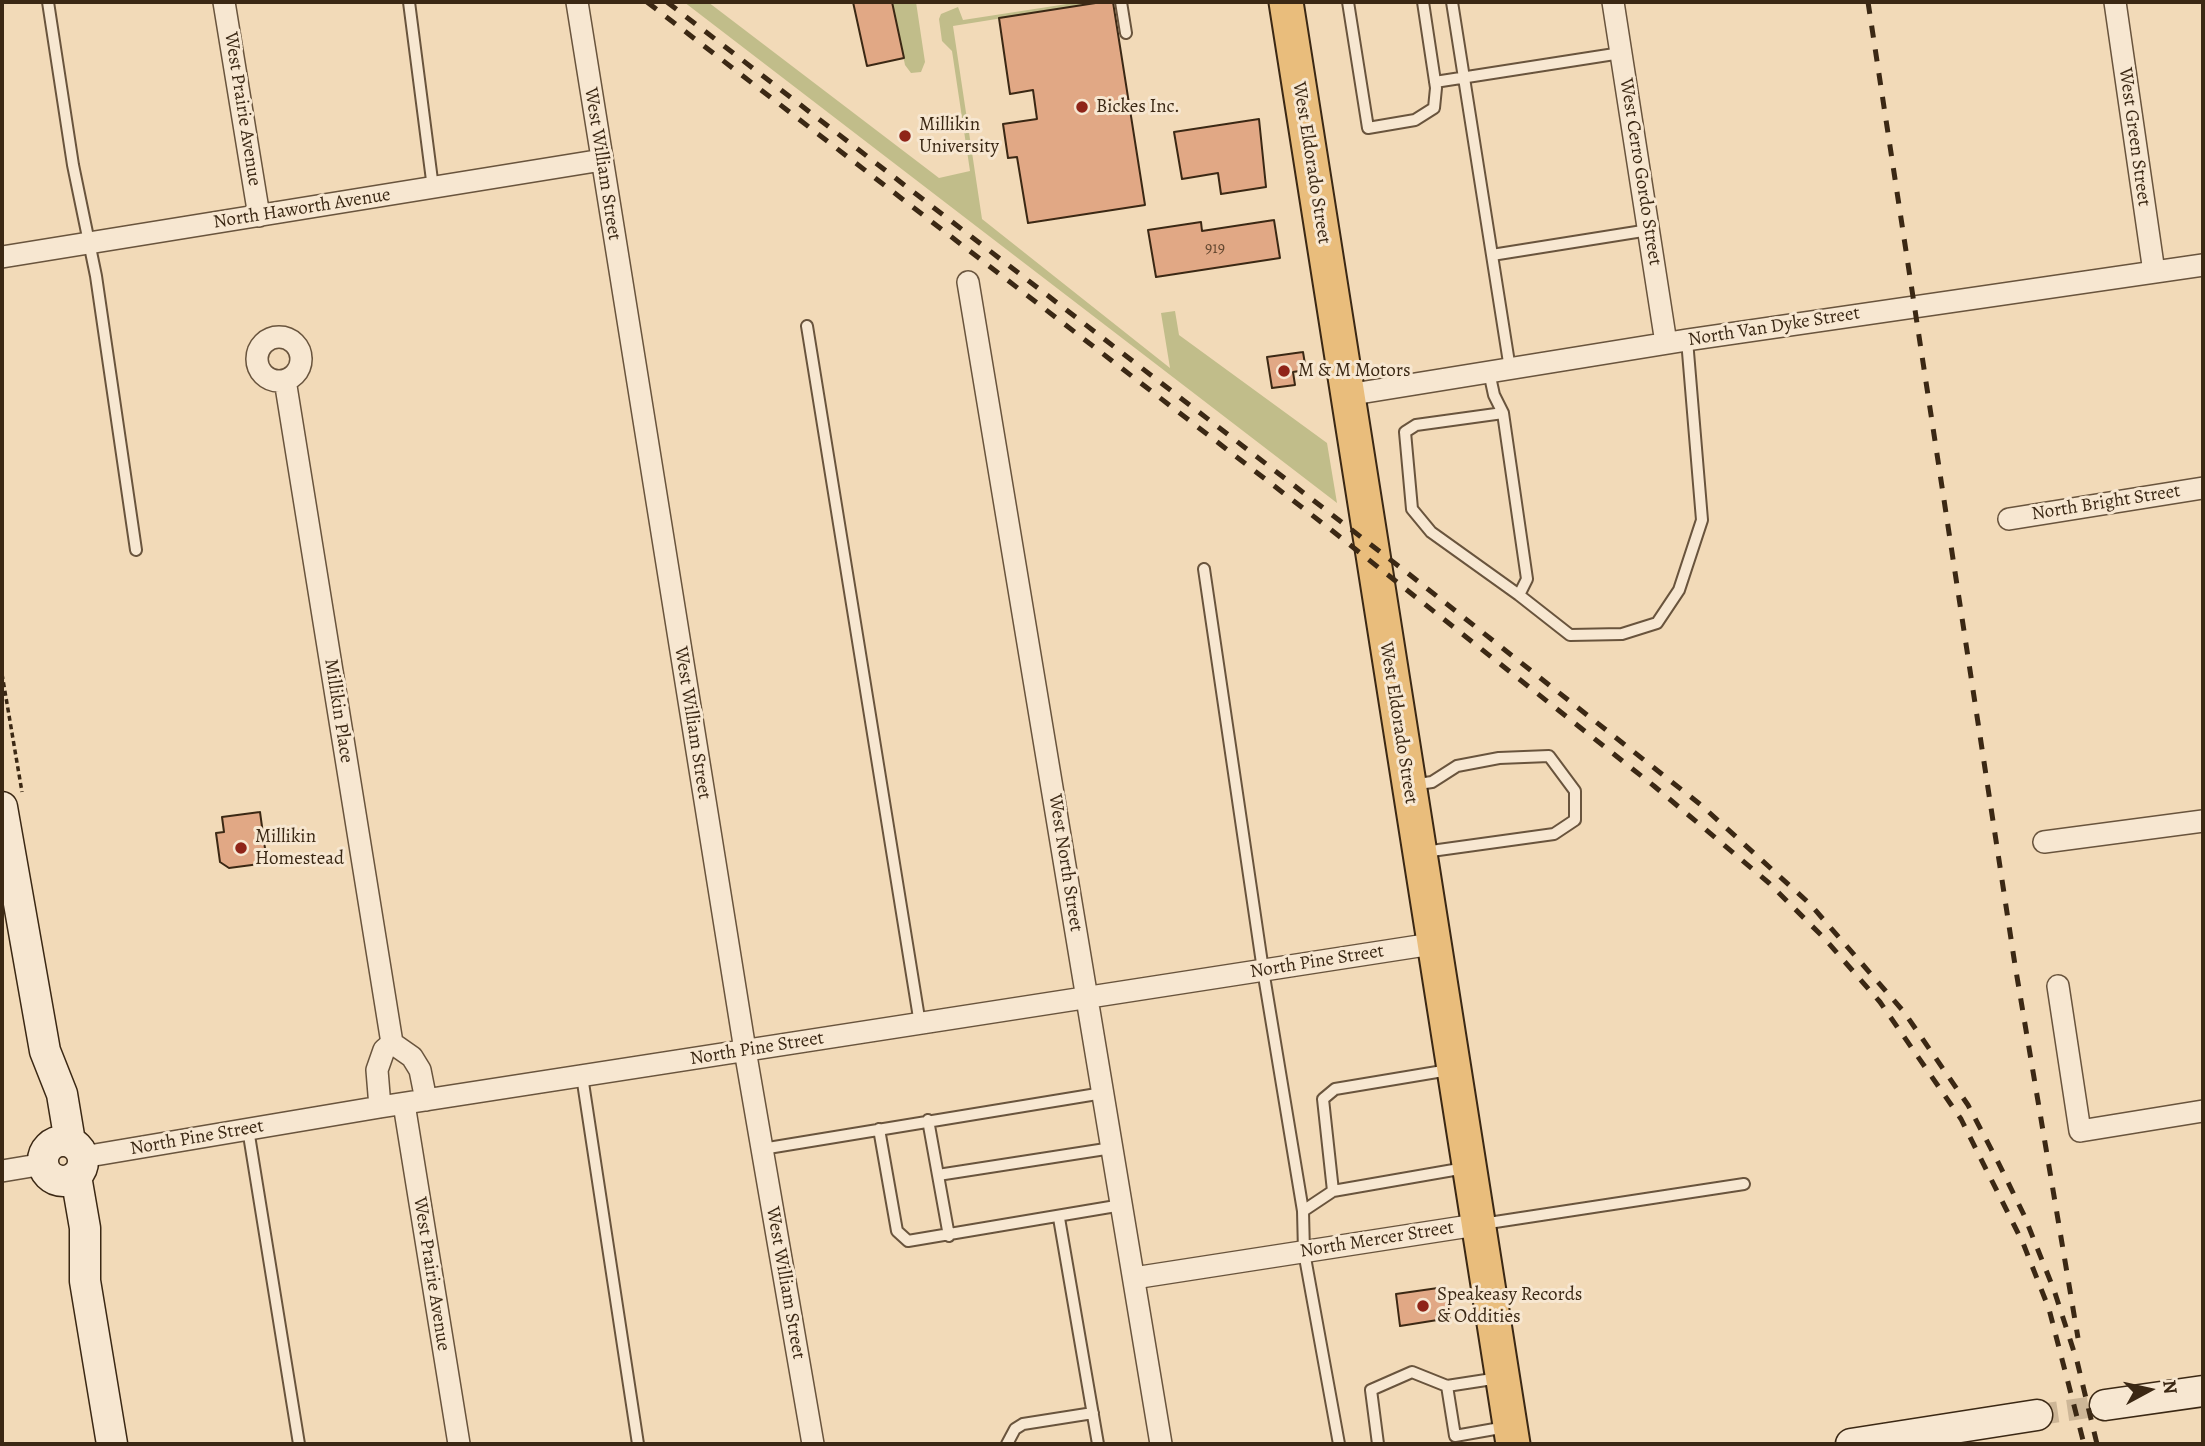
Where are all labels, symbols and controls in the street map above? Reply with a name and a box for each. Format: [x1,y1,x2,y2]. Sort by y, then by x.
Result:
street label: West Prairie Avenue [219,30,265,188]
street label: West Green Street [2113,66,2155,208]
street label: West Cerro Gordo Street [1614,77,1666,267]
street label: West Eldorado Street [1287,80,1335,246]
street label: West William Street [579,86,625,242]
place label: Bickes Inc. [1096,96,1180,118]
marker: Bickes Inc. [1074,99,1090,115]
place label: Millikin University [919,114,999,158]
marker: Millikin University [897,128,913,144]
street label: North Haworth Avenue [212,184,392,234]
house number: 919 [1205,239,1225,259]
street label: North Van Dyke Street [1687,302,1861,352]
place label: M & M Motors [1298,360,1411,382]
marker: M & M Motors [1276,363,1292,379]
street label: North Bright Street [2030,480,2182,526]
street label: West Eldorado Street [1374,640,1422,806]
street label: West William Street [669,645,715,801]
street label: Millikin Place [319,657,357,765]
street label: West North Street [1043,792,1087,934]
place label: Millikin Homestead [255,826,344,870]
marker: Millikin Homestead [233,840,249,856]
street label: North Pine Street [1248,940,1386,984]
street label: North Pine Street [688,1027,826,1071]
street label: North Pine Street [128,1115,266,1161]
street label: West Prairie Avenue [408,1195,454,1353]
street label: West William Street [760,1205,810,1361]
street label: North Mercer Street [1298,1217,1456,1263]
place label: Speakeasy Records & Oddities [1437,1284,1582,1328]
marker: Speakeasy Records & Oddities [1415,1298,1431,1314]
north arrow [2114,1355,2184,1425]
text: N [2156,1378,2184,1396]

